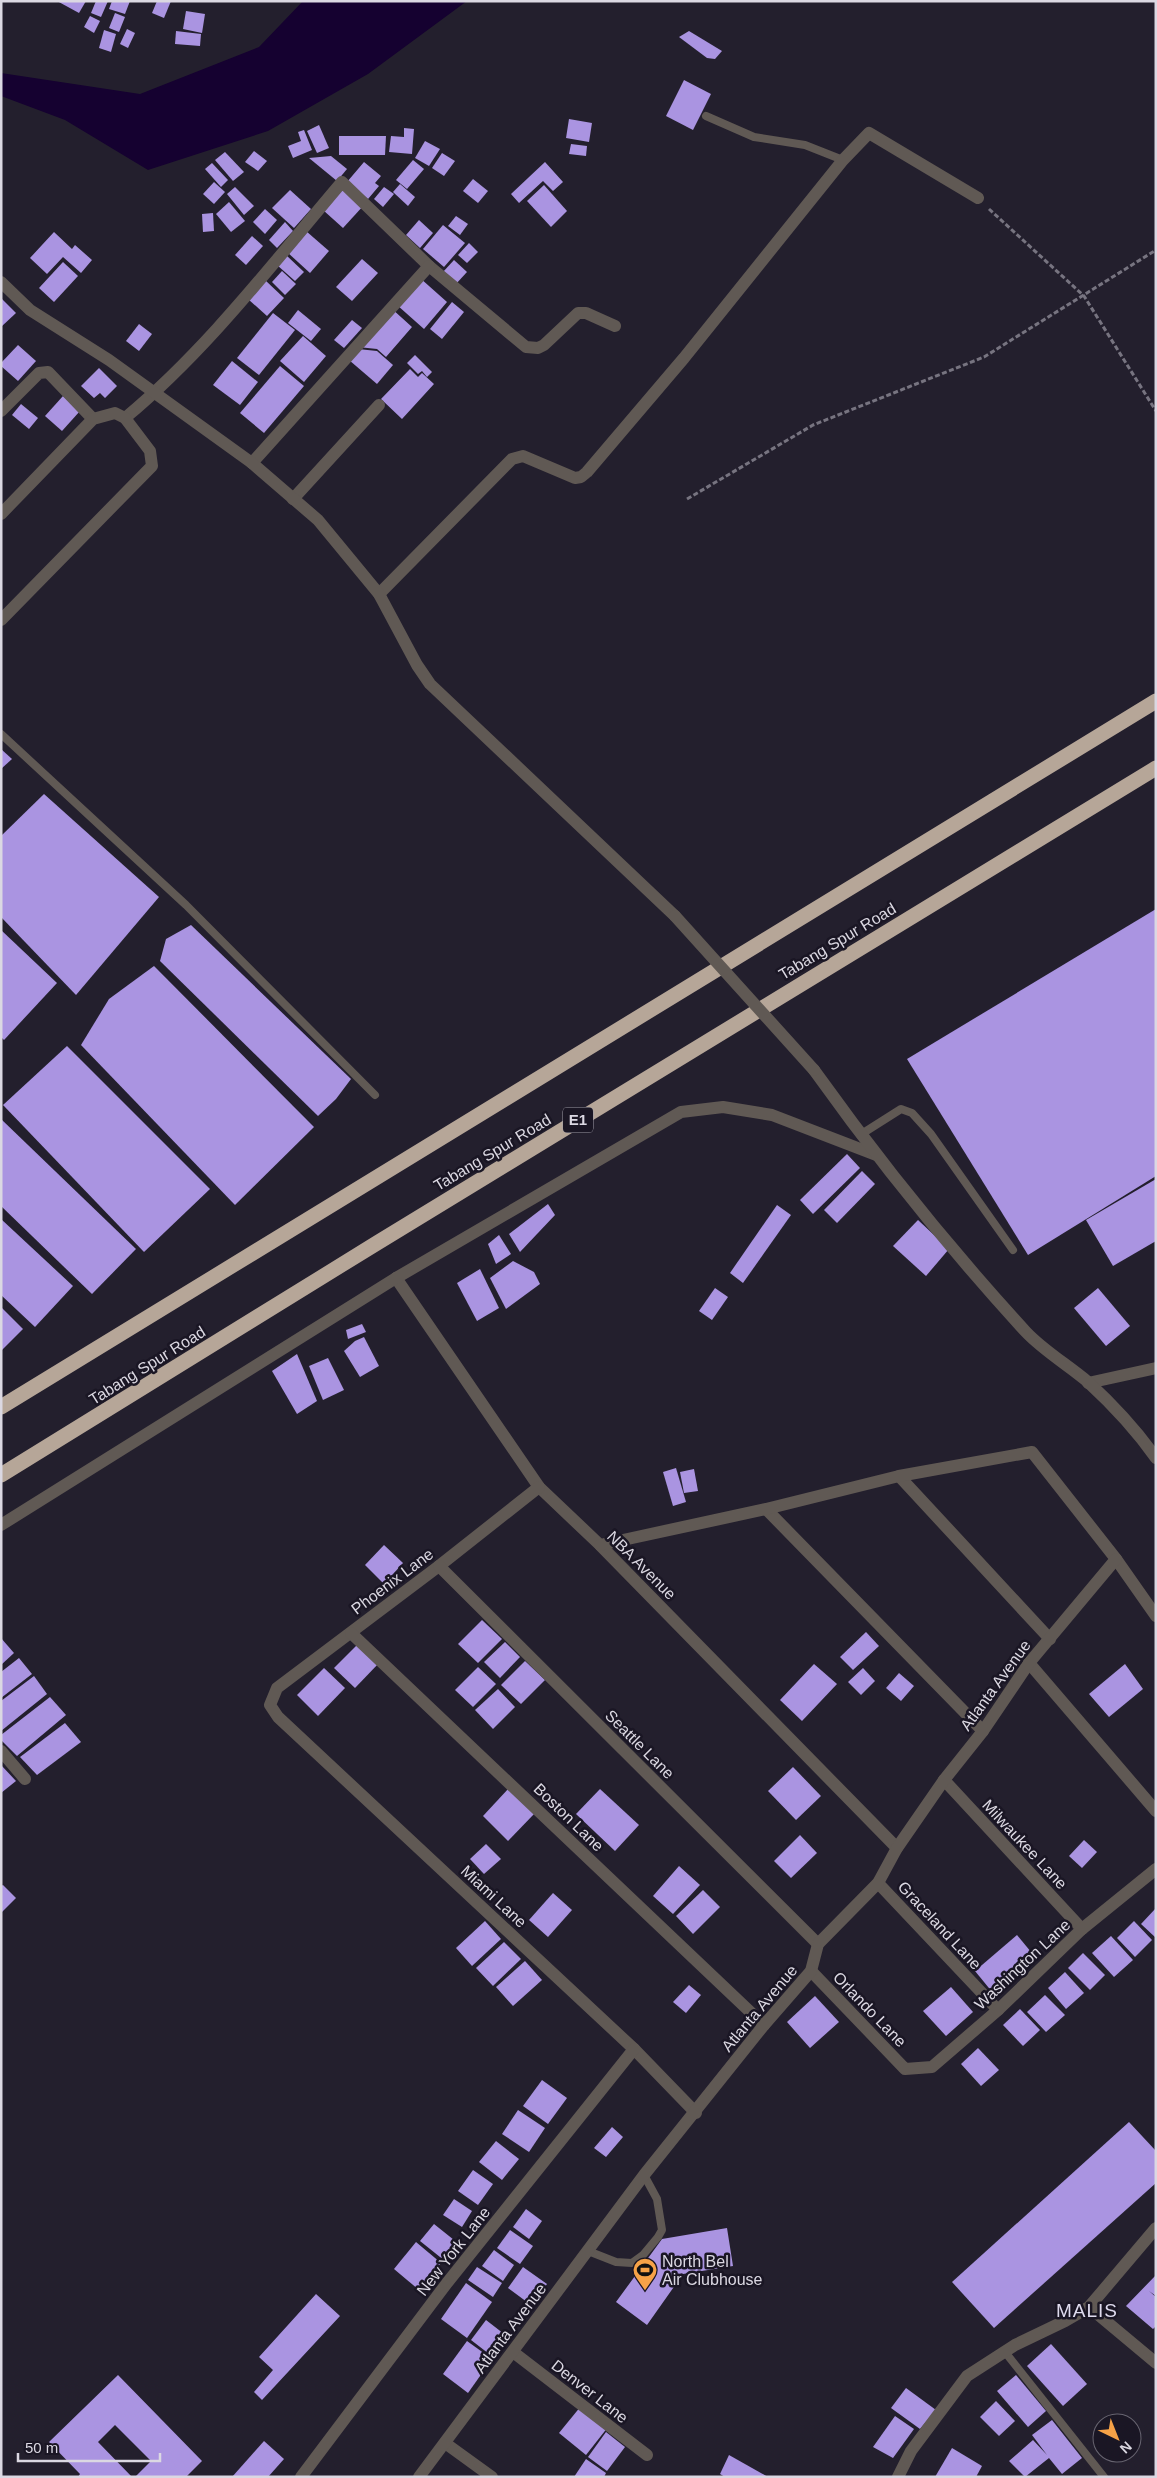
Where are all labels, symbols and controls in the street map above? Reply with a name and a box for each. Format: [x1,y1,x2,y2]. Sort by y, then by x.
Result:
street label: Tabang Spur Road [776,900,899,983]
road number: E1 [563,1108,593,1132]
street label: Tabang Spur Road [431,1111,554,1194]
street label: Tabang Spur Road [86,1323,208,1408]
street label: NBA Avenue [604,1528,679,1603]
street label: Phoenix Lane [348,1545,437,1618]
street label: Atlanta Avenue [957,1637,1034,1734]
street label: Seattle Lane [602,1707,677,1782]
street label: Boston Lane [530,1780,607,1855]
street label: Milwaukee Lane [979,1796,1070,1892]
street label: Miami Lane [458,1862,530,1931]
street label: Graceland Lane [895,1878,985,1973]
street label: Washington Lane [971,1916,1074,2013]
street label: Atlanta Avenue [718,1962,800,2055]
street label: Orlando Lane [830,1969,909,2050]
street label: New York Lane [414,2204,493,2299]
place label: North Bel Air Clubhouse [662,2253,763,2288]
sports icon: North Bel Air Clubhouse [632,2257,658,2291]
street label: Atlanta Avenue [471,2280,550,2376]
district label: MALIS [1056,2300,1118,2321]
street label: Denver Lane [548,2356,631,2426]
north arrow [1092,2413,1142,2463]
scale bar [18,2430,160,2462]
text: N [1117,2438,1135,2457]
text: 50 m [25,2439,58,2456]

